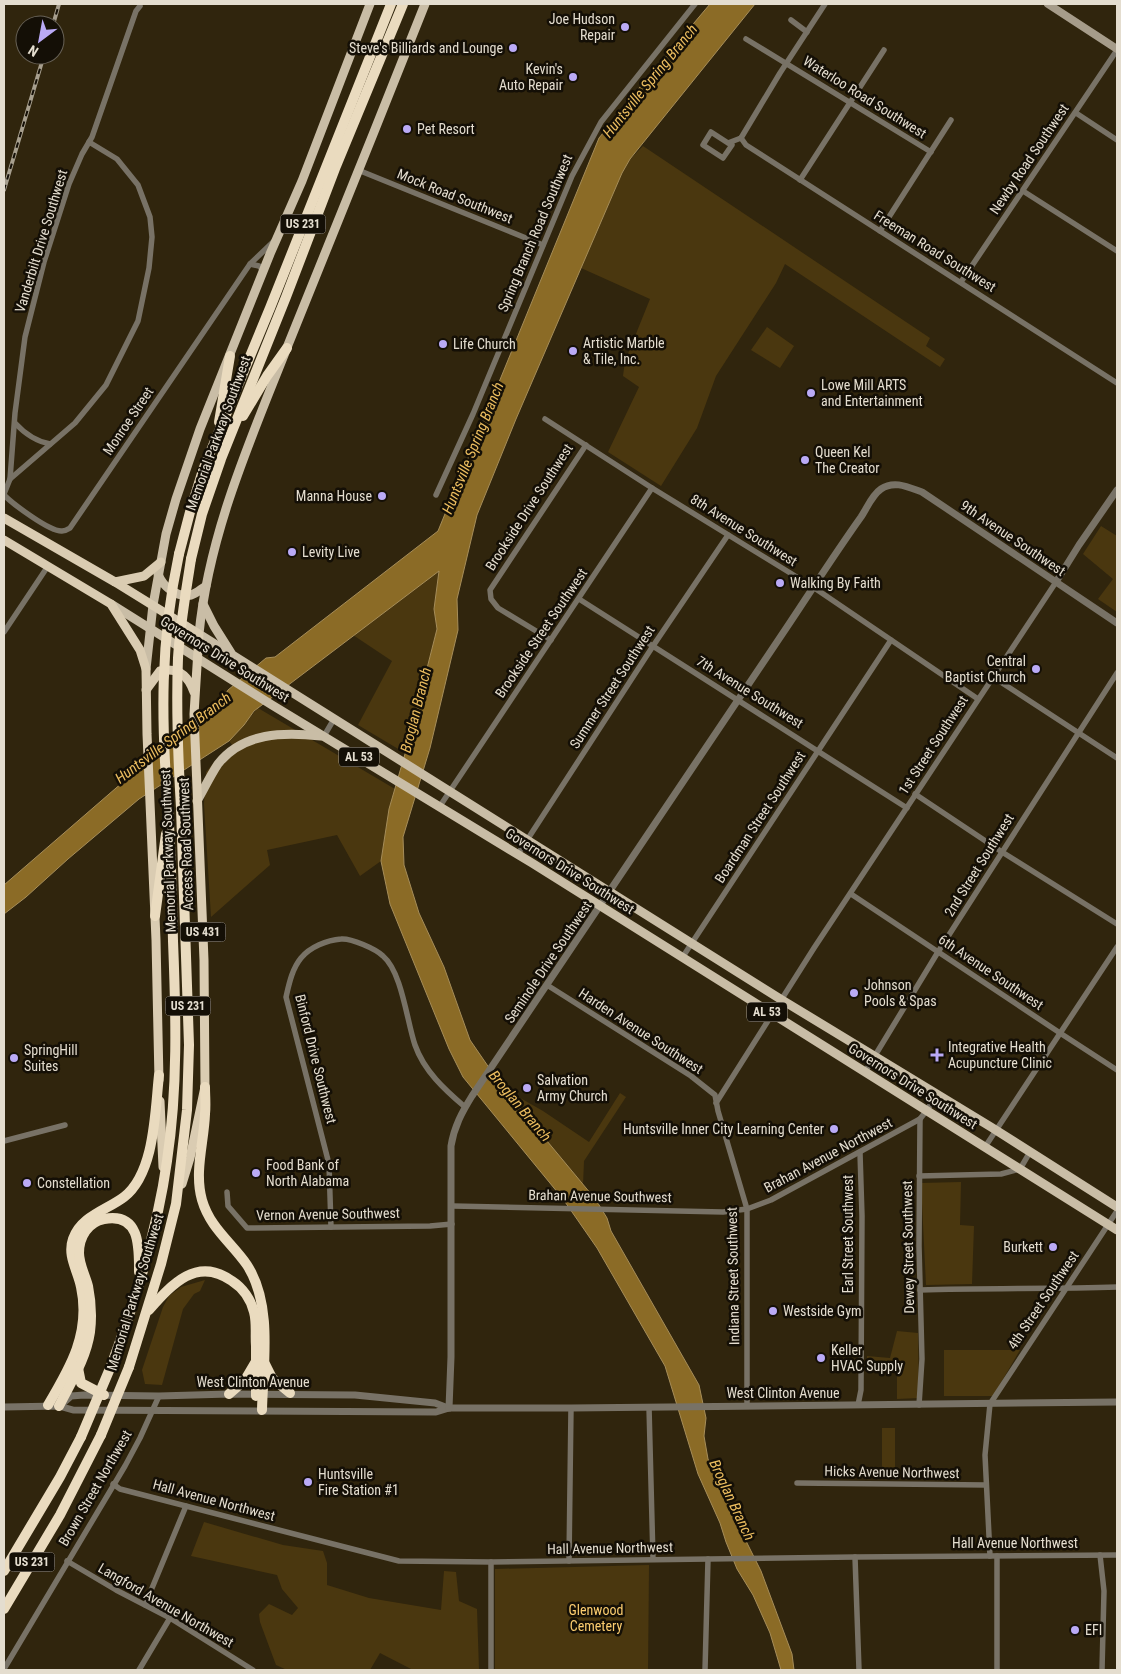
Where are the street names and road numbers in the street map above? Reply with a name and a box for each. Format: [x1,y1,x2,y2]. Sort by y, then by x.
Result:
street label: Waterloo Road Southwest [801,53,929,141]
street label: Newby Road Southwest [986,101,1072,217]
street label: Spring Branch Road Southwest [495,152,575,314]
street label: Mock Road Southwest [395,166,515,226]
street label: Vanderbilt Drive Southwest [12,168,70,314]
street label: Freeman Road Southwest [871,207,999,295]
road number: US 231 [280,214,326,233]
street label: Memorial Parkway Southwest [183,354,253,512]
street label: Monroe Street [100,384,156,458]
street label: Brookside Drive Southwest [482,441,576,573]
street label: 8th Avenue Southwest [688,491,800,569]
street label: 9th Avenue Southwest [958,497,1068,579]
street label: Brookside Street Southwest [492,565,590,701]
street label: Governors Drive Southwest [158,613,292,705]
street label: Summer Street Southwest [566,623,658,751]
street label: 7th Avenue Southwest [694,653,806,731]
street label: 1st Street Southwest [895,692,971,798]
road number: AL 53 [339,748,379,766]
street label: Boardman Street Southwest [711,748,809,886]
street label: Memorial Parkway Southwest [157,769,179,933]
street label: Access Road Southwest [176,777,196,911]
street label: 2nd Street Southwest [941,811,1017,919]
street label: Governors Drive Southwest [503,825,637,917]
street label: Seminole Drive Southwest [501,898,595,1026]
road number: US 431 [180,922,226,942]
street label: 6th Avenue Southwest [936,931,1046,1013]
street label: Harden Avenue Southwest [576,985,706,1077]
street label: Binford Drive Southwest [292,993,340,1125]
road number: US 231 [166,996,210,1016]
road number: AL 53 [747,1002,787,1022]
street label: Governors Drive Southwest [846,1040,980,1132]
street label: Brahan Avenue Northwest [761,1114,895,1196]
street label: Earl Street Southwest [840,1175,856,1293]
street label: Dewey Street Southwest [899,1180,917,1314]
street label: Brahan Avenue Southwest [528,1187,672,1205]
street label: Vernon Avenue Southwest [256,1205,400,1223]
street label: Indiana Street Southwest [724,1207,742,1345]
street label: Memorial Parkway Southwest [103,1212,167,1372]
street label: 4th Street Southwest [1004,1248,1082,1352]
street label: West Clinton Avenue [196,1374,310,1390]
street label: West Clinton Avenue [726,1385,840,1401]
street label: Brown Street Northwest [55,1427,135,1549]
street label: Hicks Avenue Northwest [824,1463,960,1481]
street label: Hall Avenue Northwest [151,1476,277,1524]
street label: Hall Avenue Northwest [952,1535,1078,1551]
street label: Hall Avenue Northwest [547,1539,673,1557]
road number: US 231 [10,1552,54,1571]
street label: Langford Avenue Northwest [95,1560,237,1650]

